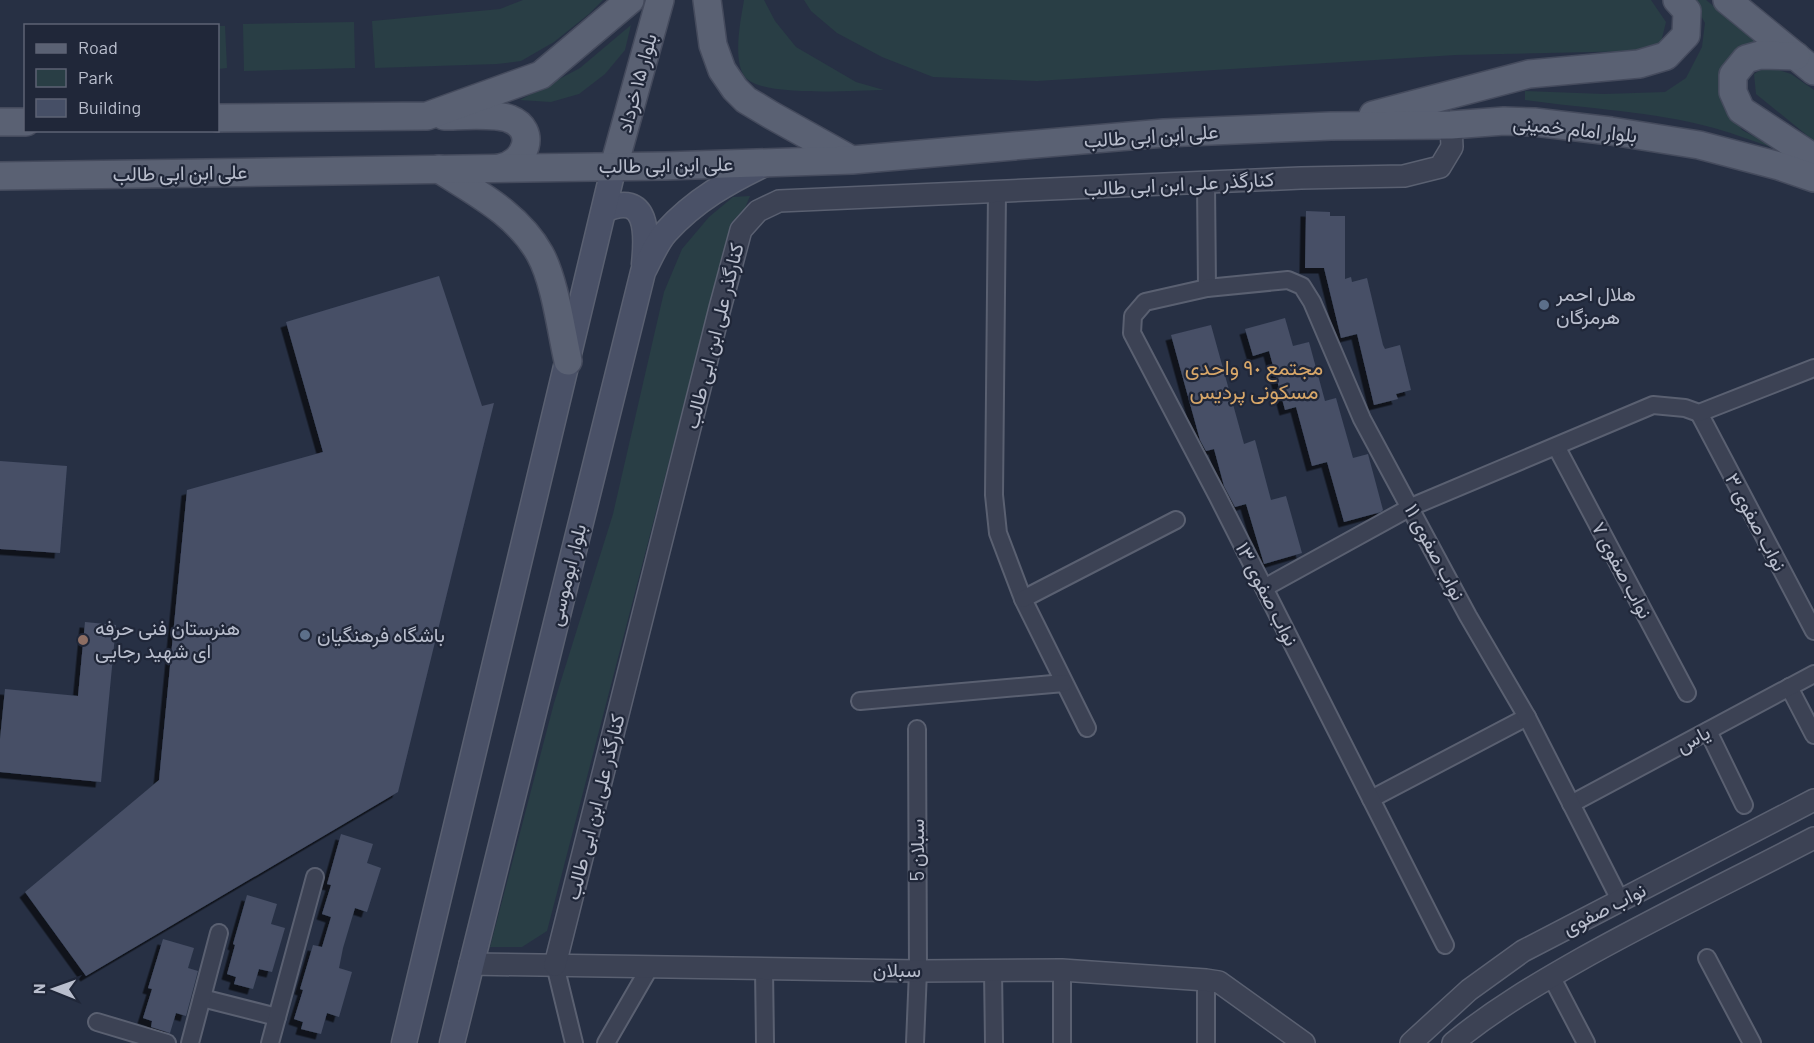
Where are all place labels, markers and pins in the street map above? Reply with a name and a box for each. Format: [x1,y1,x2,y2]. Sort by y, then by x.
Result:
place label: هلال احمر هرمزگان [1555,281,1636,330]
marker: هلال احمر هرمزگان [1537,298,1551,312]
place label: هنرستان فنی حرفه ای شهید رجایی [95,615,240,664]
place label: باشگاه فرهنگیان [317,622,445,648]
marker: باشگاه فرهنگیان [298,628,312,642]
marker: هنرستان فنی حرفه ای شهید رجایی [76,633,90,647]

